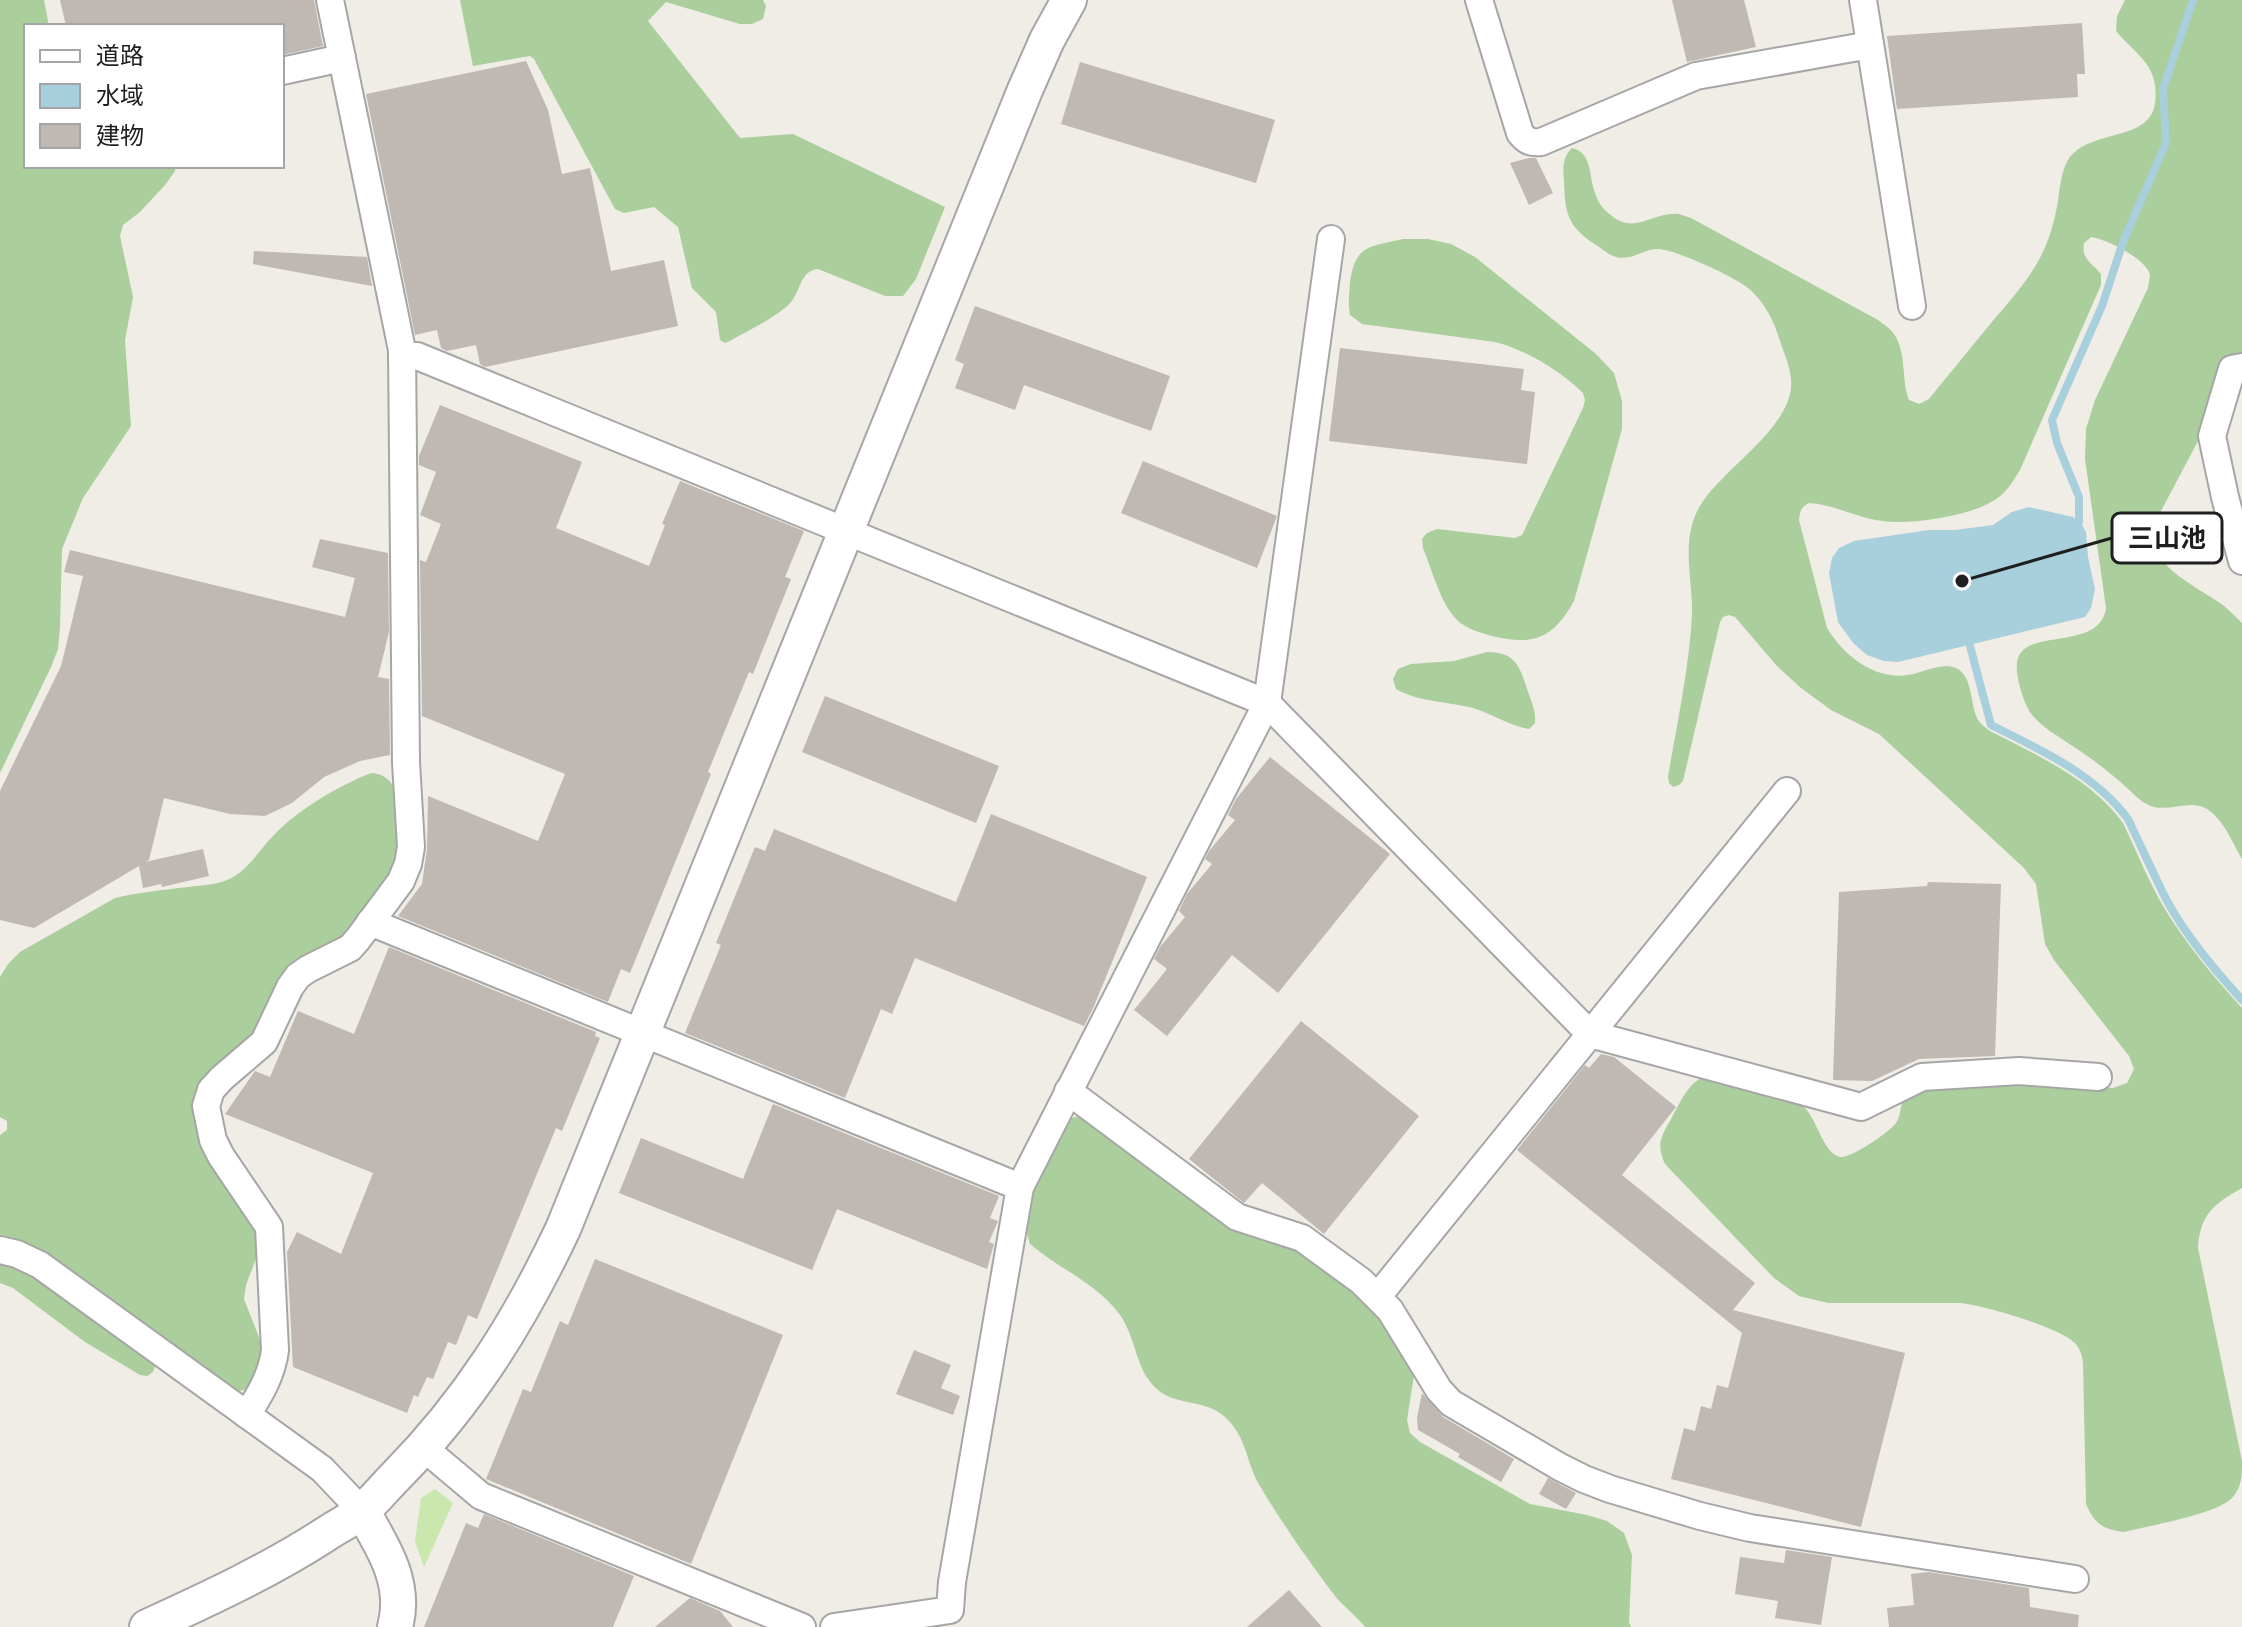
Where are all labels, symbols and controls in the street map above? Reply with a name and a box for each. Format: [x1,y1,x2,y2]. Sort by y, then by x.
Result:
legend [24,24,284,168]
text: 道路 [96,42,144,70]
text: 水域 [96,82,144,110]
text: 建物 [96,122,144,150]
callout: 三山池 [2112,513,2222,563]
text: 三山池 [2128,523,2206,554]

